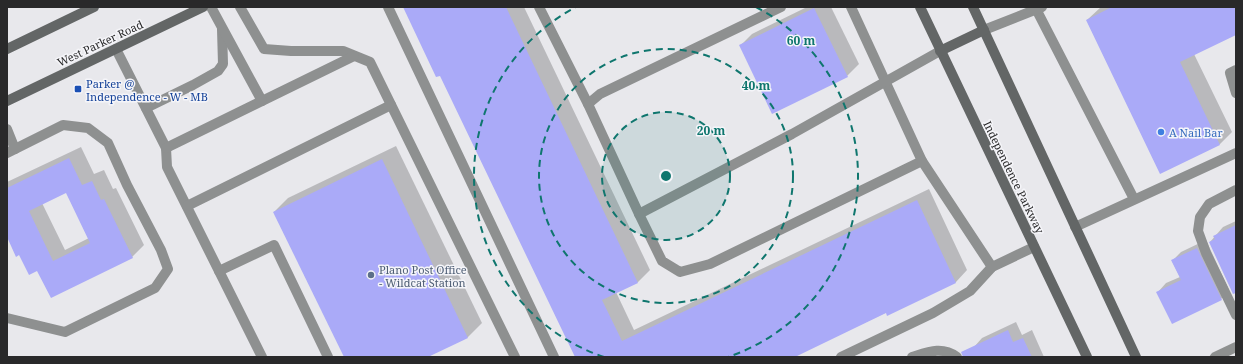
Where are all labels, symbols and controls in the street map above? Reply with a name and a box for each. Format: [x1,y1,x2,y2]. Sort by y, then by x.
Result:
street label: West Parker Road [55,16,146,69]
text: 60 m [787,32,815,49]
place label: Parker @ Independence - W - MB [86,76,208,104]
text: 40 m [742,77,770,94]
marker: Parker @ Independence - W - MB [73,84,83,94]
street label: Independence Parkway [980,118,1048,236]
text: 20 m [697,122,725,139]
place label: A Nail Bar [1169,125,1223,140]
marker: A Nail Bar [1156,127,1166,137]
centre of rings [659,169,673,183]
place label: Plano Post Office - Wildcat Station [379,262,467,290]
marker: Plano Post Office - Wildcat Station [366,270,376,280]

